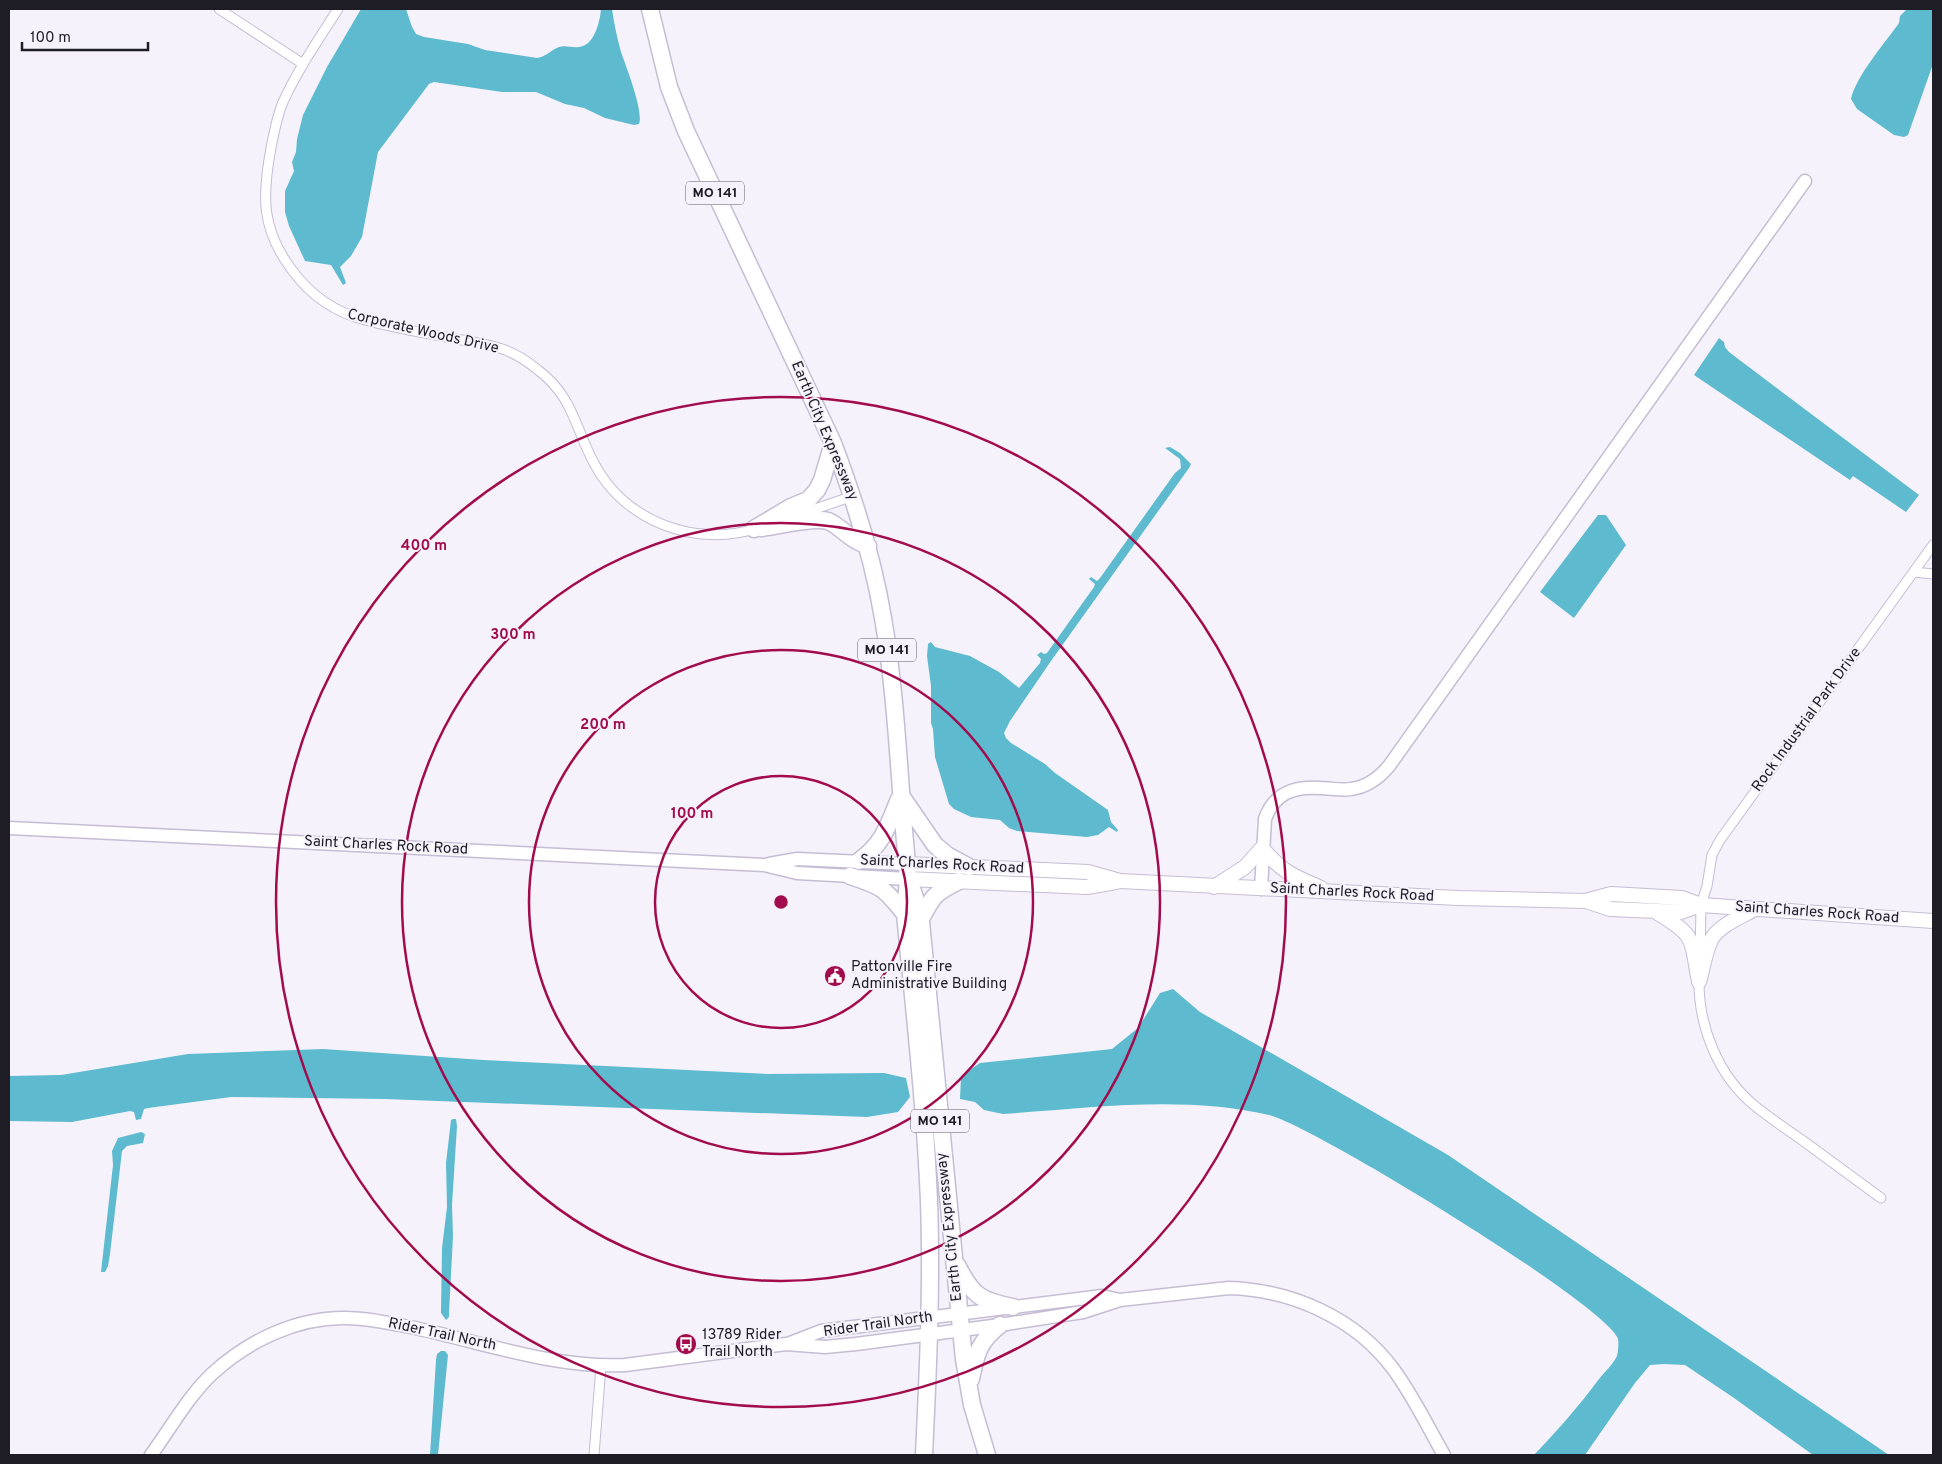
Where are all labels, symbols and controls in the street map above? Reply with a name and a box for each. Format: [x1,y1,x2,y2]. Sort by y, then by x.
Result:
scale bar [22,20,149,52]
text: 100 m [30,29,71,48]
road number: MO 141 [686,182,744,204]
street label: Corporate Woods Drive [345,305,501,359]
street label: Earth City Expressway [786,358,862,504]
text: 400 m [401,537,447,556]
text: 300 m [490,626,536,645]
road number: MO 141 [858,638,916,662]
street label: Rock Industrial Park Drive [1748,644,1866,796]
text: 200 m [580,716,626,735]
text: 100 m [671,805,713,824]
street label: Saint Charles Rock Road [303,832,469,860]
street label: Saint Charles Rock Road [859,851,1025,879]
street label: Saint Charles Rock Road [1269,879,1435,907]
centre of rings [772,893,790,911]
street label: Saint Charles Rock Road [1734,898,1900,928]
place label: Pattonville Fire Administrative Building [851,958,1007,994]
public building icon: Pattonville Fire Administrative Building [823,964,847,988]
road number: MO 141 [911,1110,969,1132]
street label: Earth City Expressway [933,1152,967,1302]
street label: Rider Trail North [822,1308,934,1342]
street label: Rider Trail North [386,1314,498,1356]
place label: 13789 Rider Trail North [702,1326,782,1362]
bus stop icon: 13789 Rider Trail North [674,1332,698,1356]

